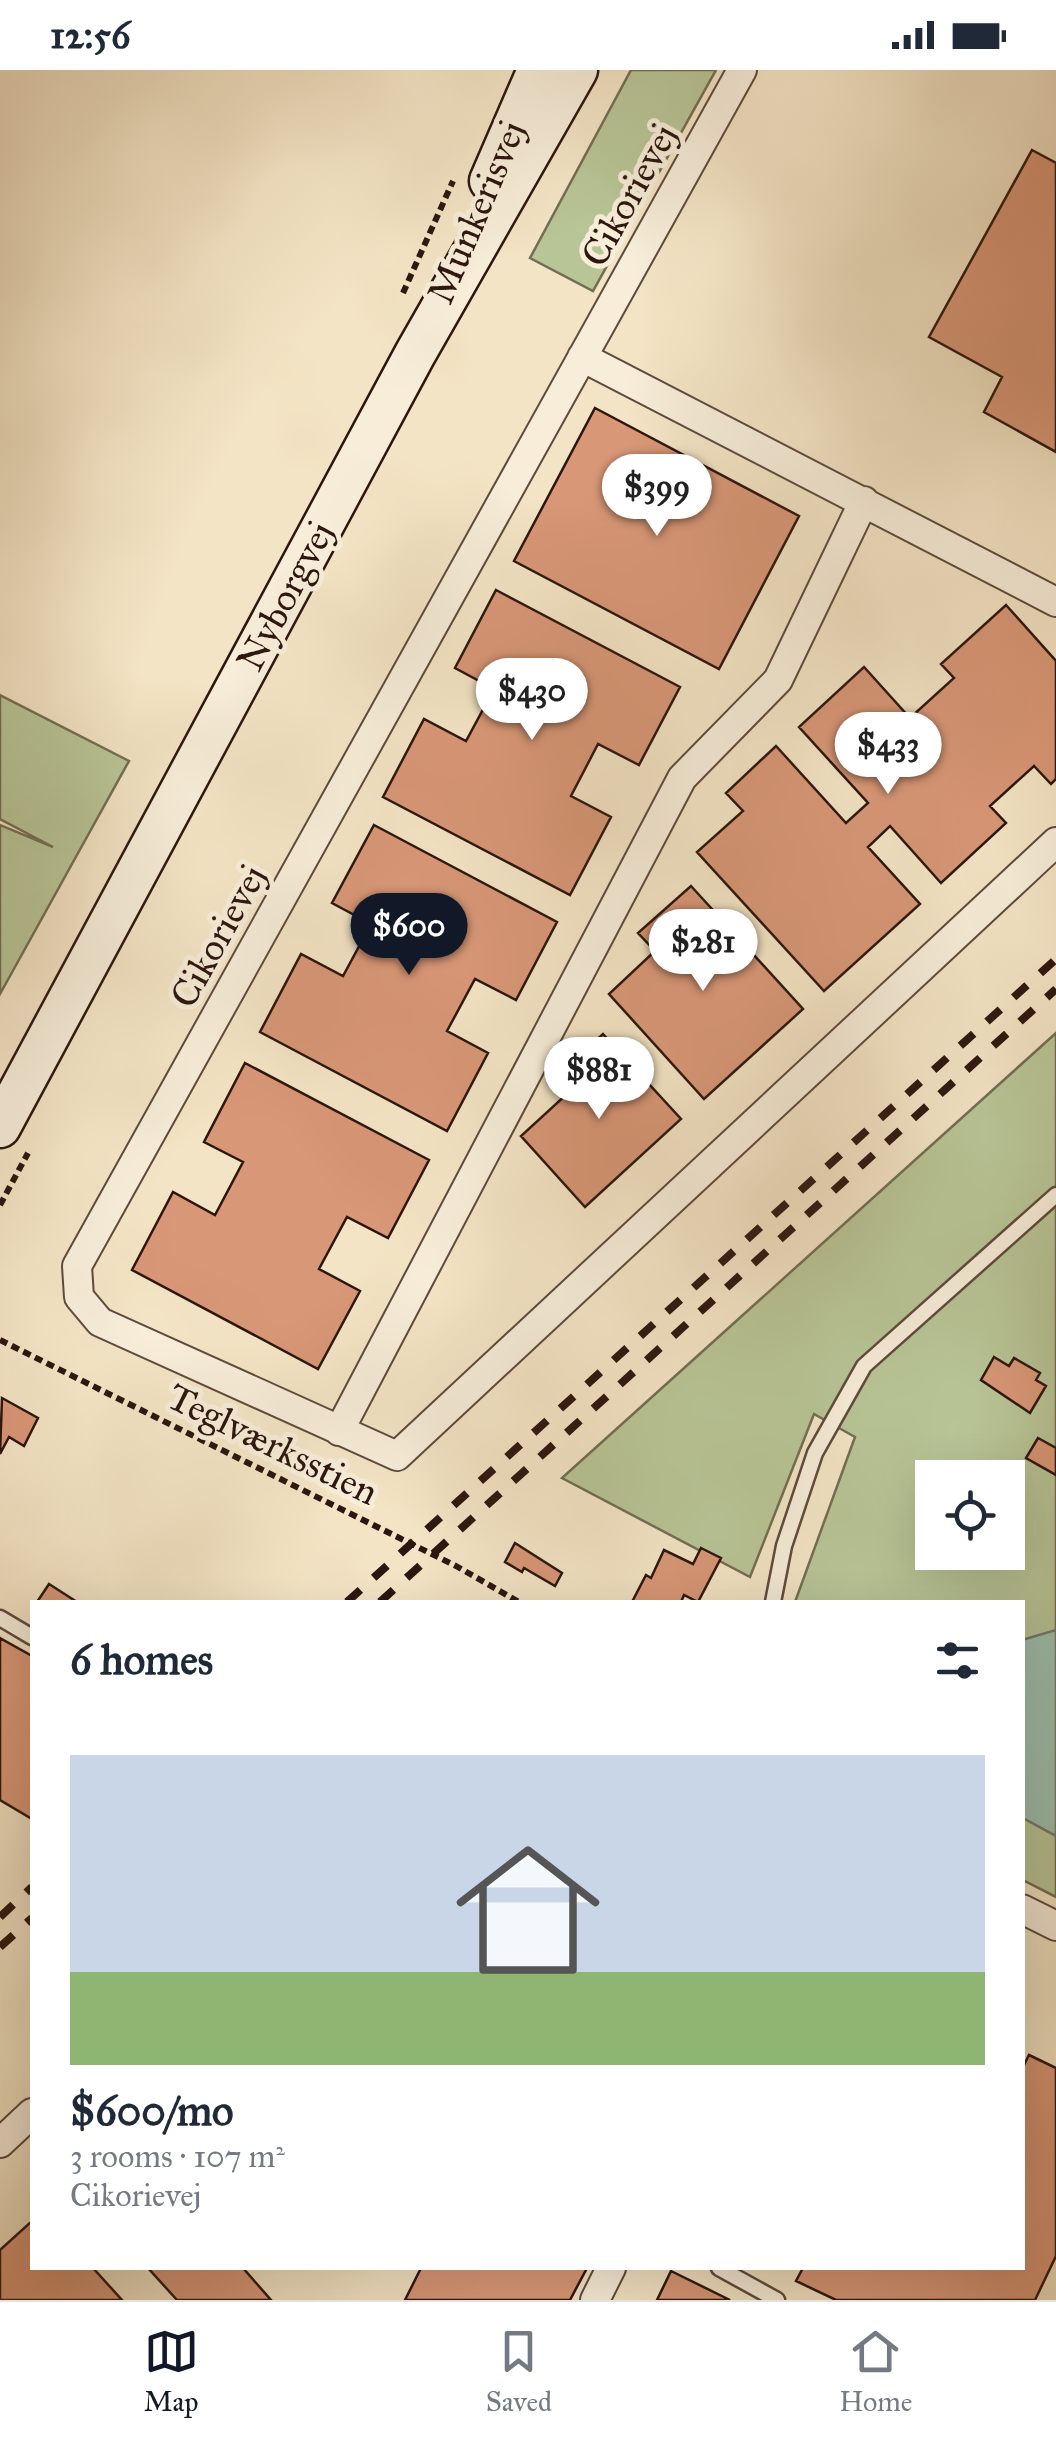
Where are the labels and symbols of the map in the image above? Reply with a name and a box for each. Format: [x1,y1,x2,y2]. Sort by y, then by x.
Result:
street label: Munkerisvej [417,114,535,310]
street label: Cikorievej [571,116,687,274]
pin: $399 [598,454,716,539]
street label: Nyborgvej [227,513,343,679]
pin: $430 [473,658,591,743]
pin: $433 [829,712,947,797]
street label: Cikorievej [160,857,276,1015]
pin: $600 [350,893,468,978]
pin: $281 [644,909,762,994]
pin: $881 [540,1037,658,1122]
street label: Teglværksstien [160,1373,386,1515]

